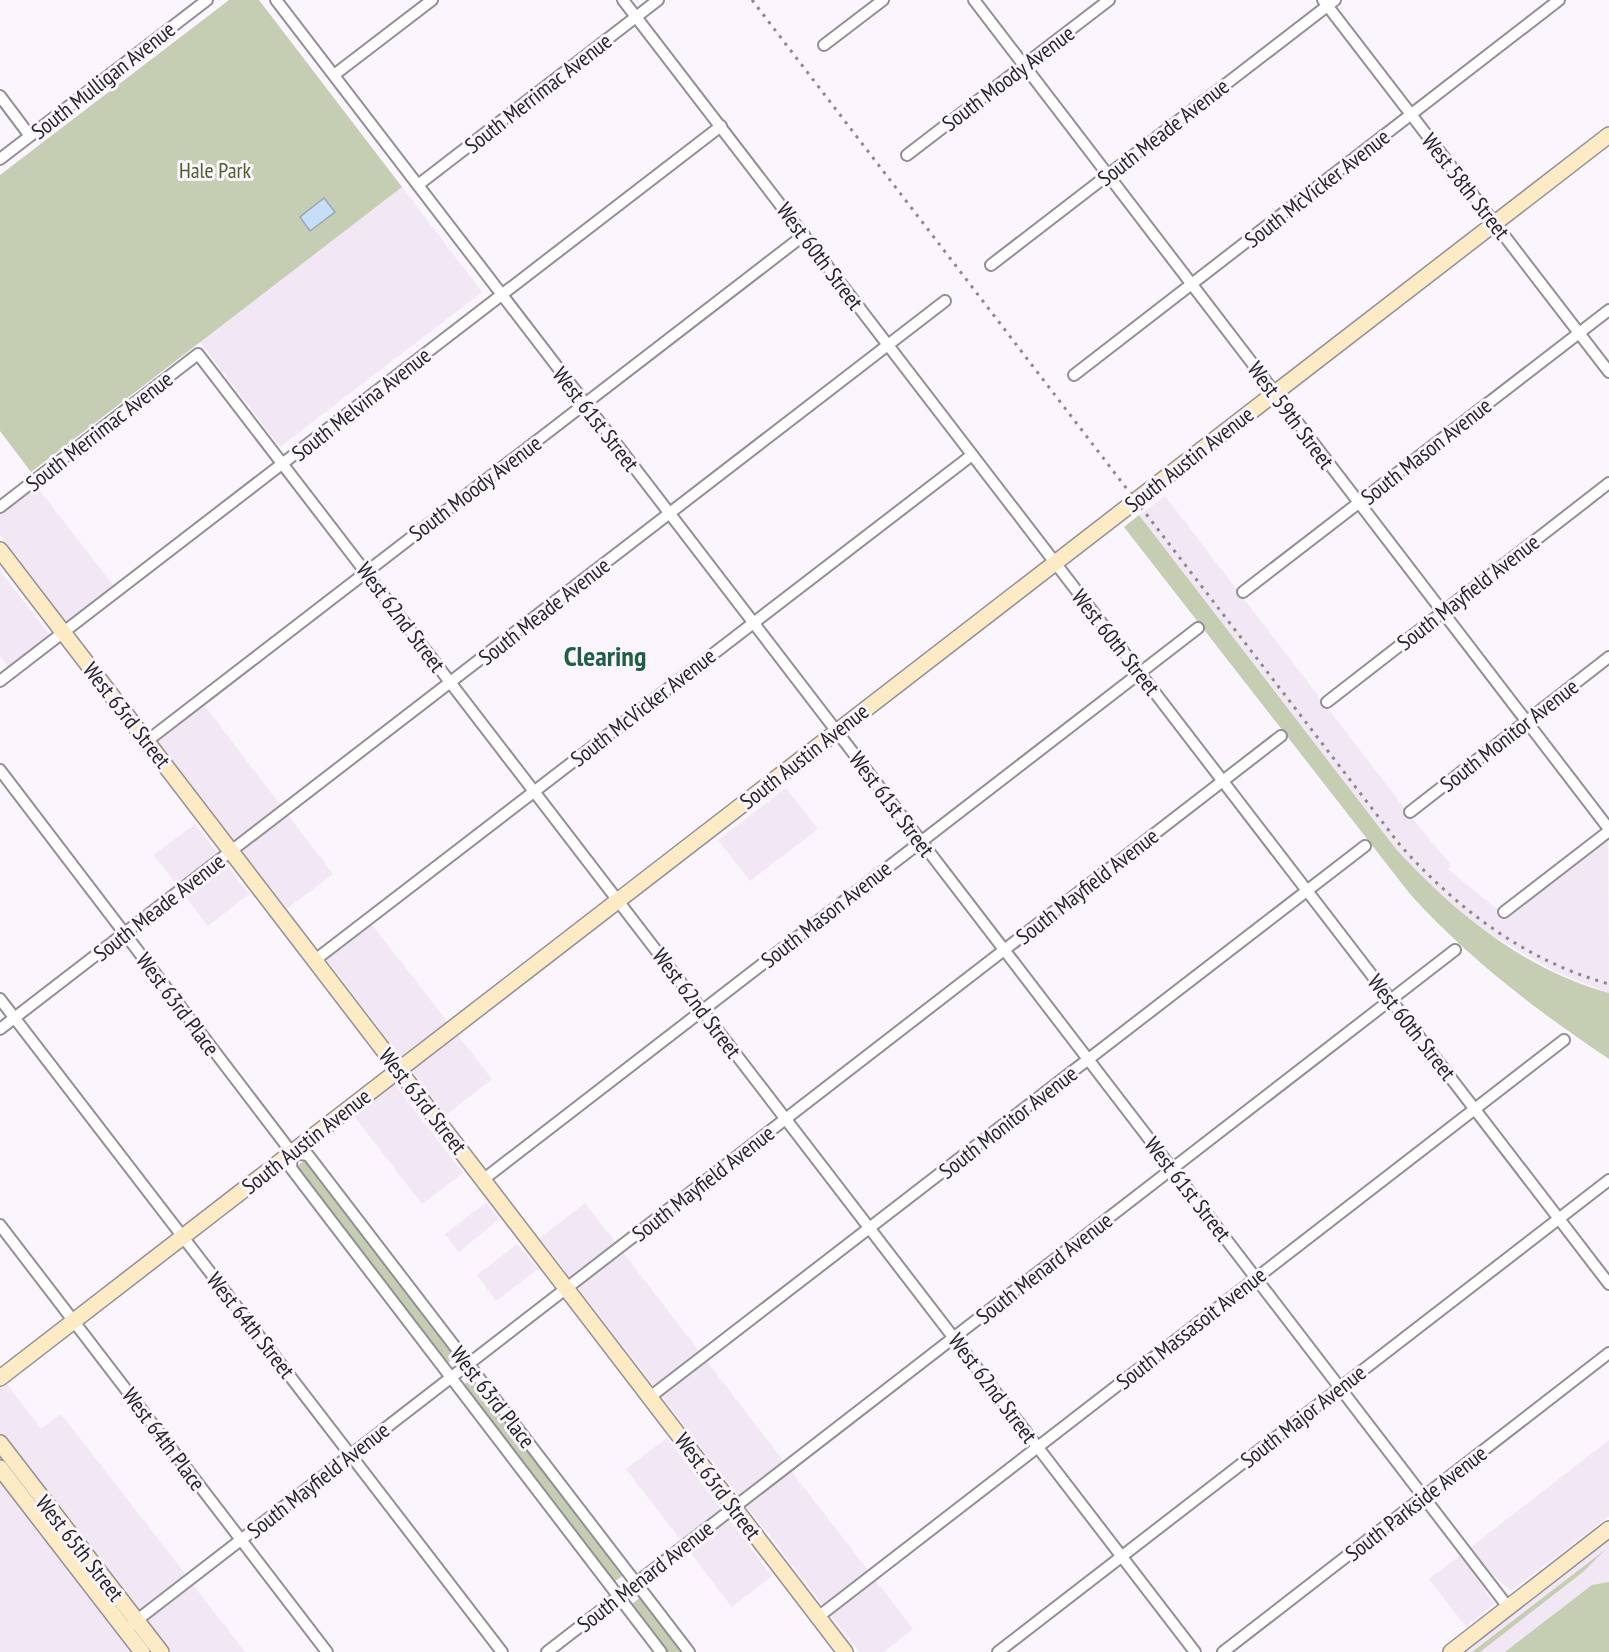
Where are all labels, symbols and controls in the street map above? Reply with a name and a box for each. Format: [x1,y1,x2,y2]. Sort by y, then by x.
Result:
street label: South Mulligan Avenue [25,15,181,145]
street label: South Moody Avenue [936,19,1080,137]
street label: South Merrimac Avenue [459,27,617,159]
street label: South Meade Avenue [1092,72,1234,192]
street label: South McVicker Avenue [1239,123,1395,253]
street label: West 58th Street [1416,127,1516,245]
park label: Hale Park [179,156,252,184]
street label: West 60th Street [771,197,869,315]
street label: South Melvina Avenue [286,341,436,467]
street label: West 59th Street [1242,356,1340,474]
street label: West 61st Street [547,361,645,477]
street label: South Merrimac Avenue [20,365,178,497]
street label: South Mason Avenue [1355,391,1497,511]
street label: South Austin Avenue [1119,400,1259,518]
street label: South Moody Avenue [403,429,547,547]
street label: South Mayfield Avenue [1391,528,1545,656]
street label: South Meade Avenue [473,551,615,671]
street label: West 62nd Street [351,556,451,678]
street label: West 60th Street [1066,583,1166,701]
district label: Clearing [564,637,646,674]
street label: South McVicker Avenue [565,642,721,772]
street label: West 63rd Street [77,656,177,774]
street label: South Monitor Avenue [1434,672,1584,798]
street label: South Austin Avenue [734,697,874,815]
street label: West 61st Street [843,746,941,862]
street label: South Mayfield Avenue [1010,822,1164,950]
street label: South Meade Avenue [88,847,230,967]
street label: South Mason Avenue [755,854,897,974]
street label: West 62nd Street [647,942,747,1064]
street label: West 63rd Place [130,947,226,1061]
street label: West 60th Street [1362,968,1462,1086]
street label: West 63rd Street [373,1042,473,1160]
street label: South Monitor Avenue [933,1059,1083,1185]
street label: South Austin Avenue [236,1082,376,1200]
street label: South Mayfield Avenue [626,1119,780,1247]
street label: West 61st Street [1139,1131,1237,1247]
street label: South Menard Avenue [970,1206,1118,1330]
street label: South Massasoit Avenue [1110,1261,1272,1395]
street label: West 64th Street [201,1266,301,1384]
street label: West 62nd Street [943,1327,1043,1449]
street label: West 63rd Place [445,1340,541,1454]
street label: South Major Avenue [1235,1358,1371,1474]
street label: West 64th Place [116,1382,212,1496]
street label: South Mayfield Avenue [241,1416,395,1544]
street label: West 63rd Street [669,1427,767,1545]
street label: South Parkside Avenue [1340,1439,1492,1567]
street label: West 65th Street [30,1489,130,1607]
street label: South Menard Avenue [571,1514,719,1638]

